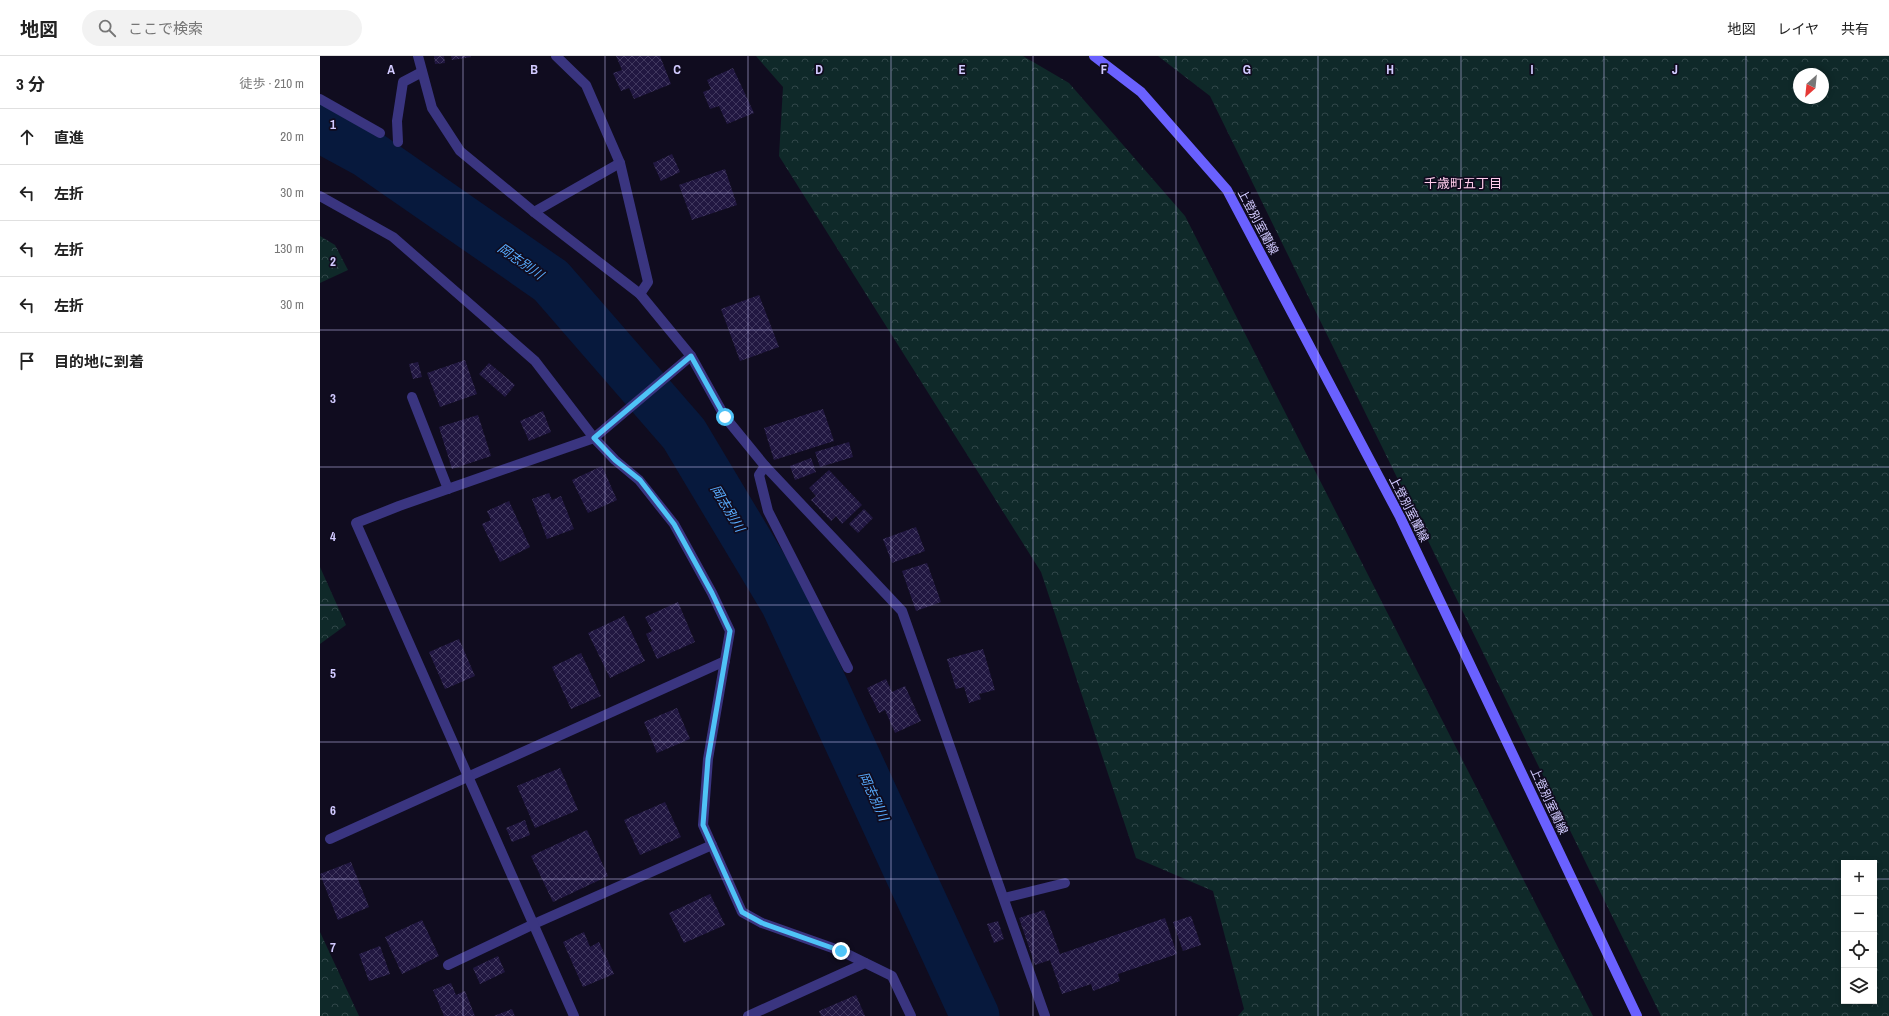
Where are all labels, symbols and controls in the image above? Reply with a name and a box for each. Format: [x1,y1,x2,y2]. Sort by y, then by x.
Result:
search box [82,10,362,46]
text: 地図 [20,16,58,42]
icon: search [96,17,118,39]
text: ここで検索 [128,18,203,39]
text: 地図 [1727,20,1755,38]
text: レイヤ [1777,20,1819,38]
text: 共有 [1841,20,1869,38]
text: A [387,61,395,78]
text: B [530,61,538,78]
text: C [673,61,681,78]
text: D [815,61,823,78]
text: E [958,61,966,78]
text: F [1101,61,1108,78]
text: G [1243,61,1251,78]
text: H [1386,61,1394,78]
text: I [1531,61,1534,78]
text: J [1672,61,1678,78]
north arrow [1793,68,1829,104]
text: 3 分 [16,72,45,95]
text: 徒歩 · 210 m [239,75,304,92]
text: 1 [330,116,336,133]
icon: ahead [16,126,38,148]
text: 直進 [54,127,84,148]
text: 20 m [280,128,304,145]
district label: 千歳町五丁目 [1424,175,1502,192]
icon: left [16,182,38,204]
text: 左折 [54,183,84,204]
text: 30 m [280,184,304,201]
street label: 上登別室蘭線 [1234,186,1282,258]
icon: left [16,238,38,260]
text: 左折 [54,239,84,260]
text: 130 m [274,240,304,257]
water label: 岡志別川 [495,240,549,284]
text: 2 [330,253,336,270]
icon: left [16,294,38,316]
text: 左折 [54,295,84,316]
text: 30 m [280,296,304,313]
icon: arrive [16,350,38,372]
text: 目的地に到着 [54,351,144,372]
text: 3 [330,390,336,407]
route start [716,408,734,426]
street label: 上登別室蘭線 [1386,473,1432,545]
water label: 岡志別川 [707,482,749,537]
text: 4 [330,528,336,545]
text: 5 [330,665,336,682]
street label: 上登別室蘭線 [1527,765,1571,837]
water label: 岡志別川 [855,769,893,825]
text: 6 [330,802,336,819]
map controls [1841,860,1877,1004]
button: + [1841,860,1877,896]
button: − [1841,896,1877,932]
button: locate [1841,932,1877,968]
text: 7 [330,939,336,956]
route end [832,942,850,960]
button: layers [1841,968,1877,1004]

